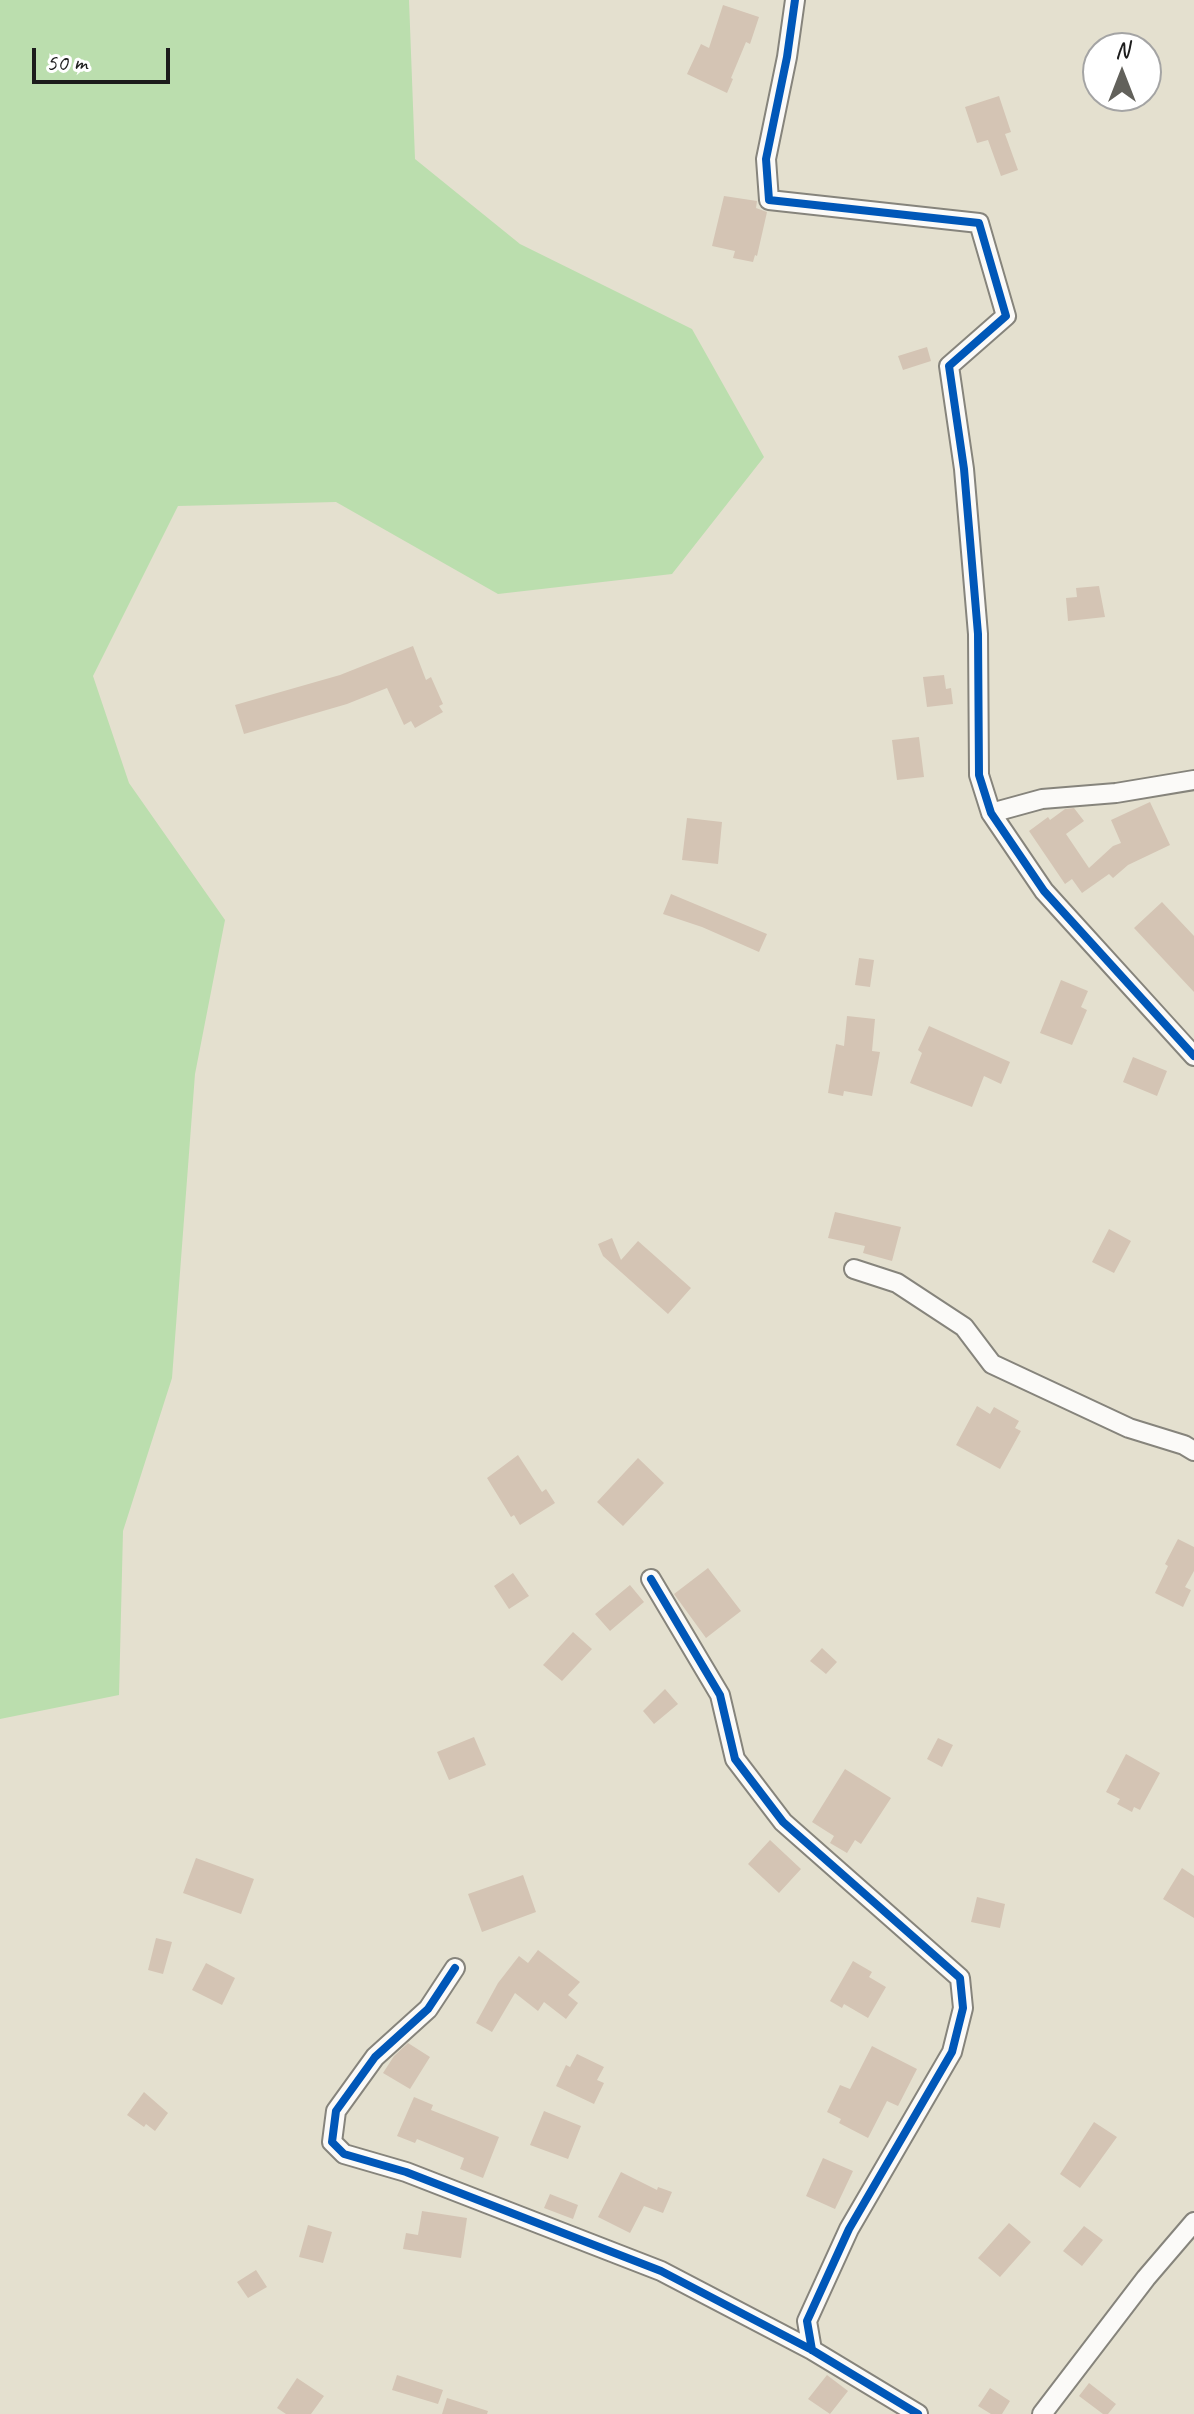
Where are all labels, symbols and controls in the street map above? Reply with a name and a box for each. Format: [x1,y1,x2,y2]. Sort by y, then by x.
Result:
scale bar [36,32,174,82]
north arrow [1082,32,1162,112]
text: N [1115,36,1129,64]
text: 50 m [46,47,87,77]

